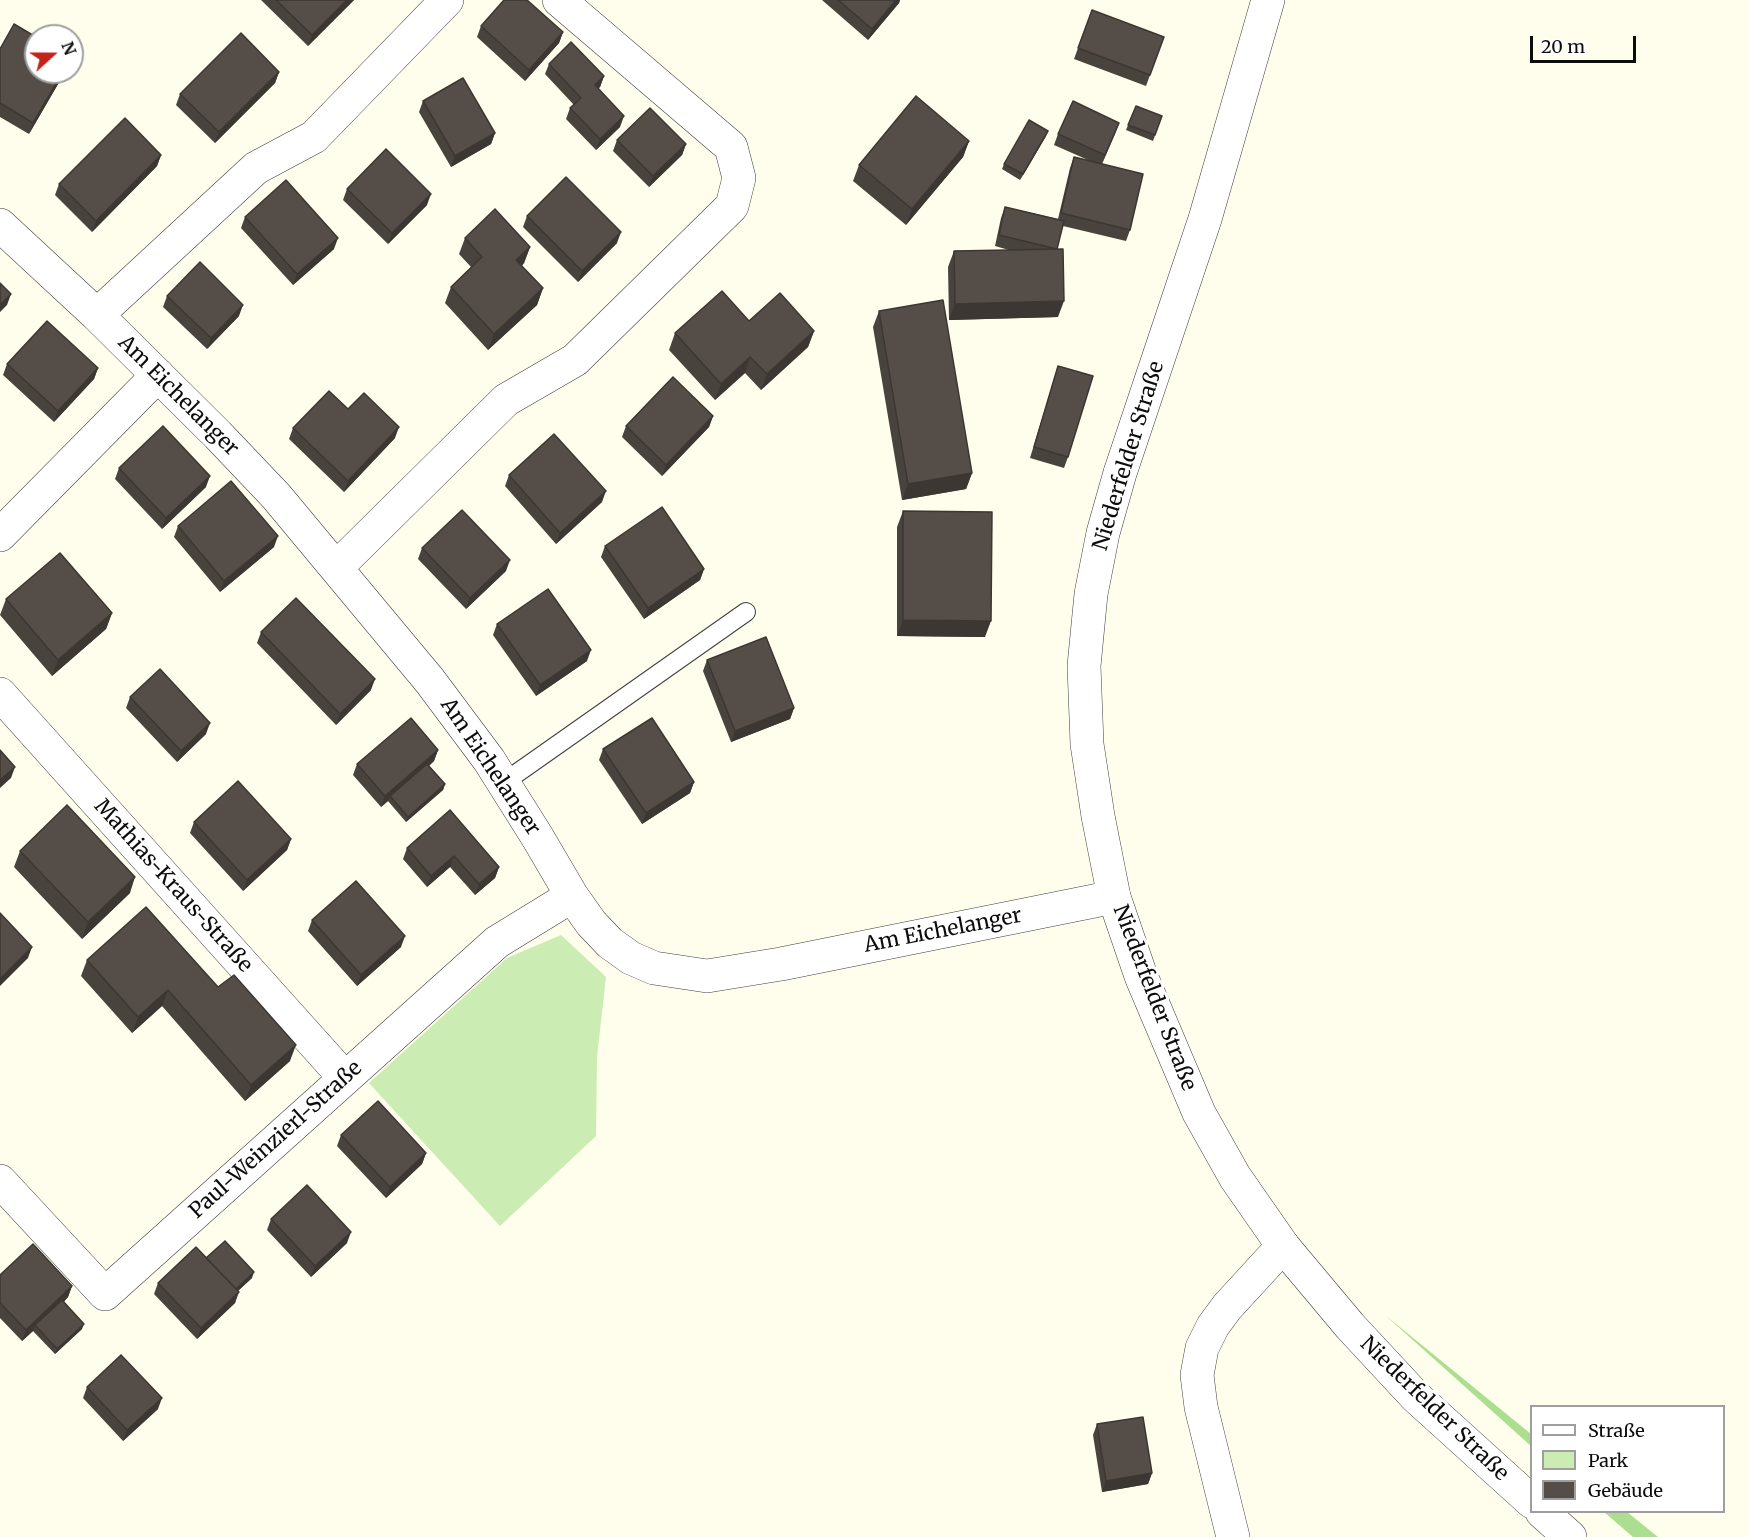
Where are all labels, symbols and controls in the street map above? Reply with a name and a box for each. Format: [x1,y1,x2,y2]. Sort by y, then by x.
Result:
north arrow [24,24,84,84]
scale bar [1533,24,1640,62]
text: 20 m [1541,35,1585,58]
text: N [57,39,81,58]
street label: Am Eichelanger [113,331,243,461]
street label: Niederfelder Straße [1088,358,1170,554]
street label: Am Eichelanger [435,694,545,840]
street label: Mathias-Kraus-Straße [89,794,257,978]
street label: Niederfelder Straße [1107,902,1201,1094]
street label: Am Eichelanger [862,903,1024,959]
street label: Paul-Weinzierl-Straße [185,1056,367,1224]
street label: Niederfelder Straße [1355,1332,1513,1486]
legend [1530,1405,1725,1513]
text: Straße [1588,1419,1645,1442]
text: Park [1588,1449,1628,1472]
text: Gebäude [1588,1479,1663,1502]

